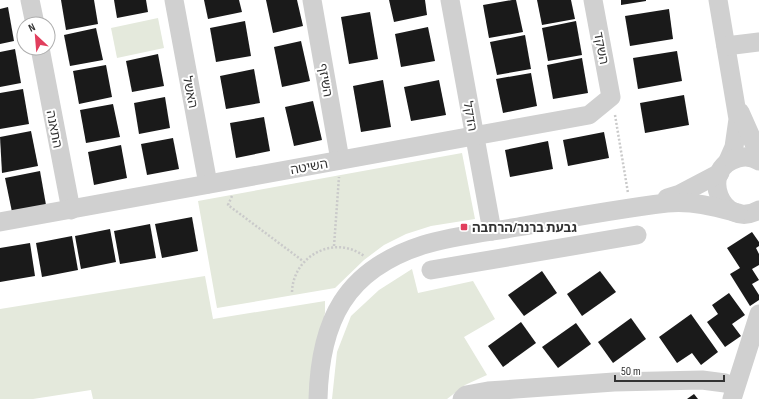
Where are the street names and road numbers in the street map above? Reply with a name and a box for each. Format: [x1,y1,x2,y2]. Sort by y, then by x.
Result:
street label: השקד [590,31,612,66]
street label: השיזף [314,62,336,98]
street label: האשל [179,75,201,110]
street label: הדקל [460,100,481,132]
street label: התאנה [43,109,66,150]
street label: השיטה [289,156,329,178]

